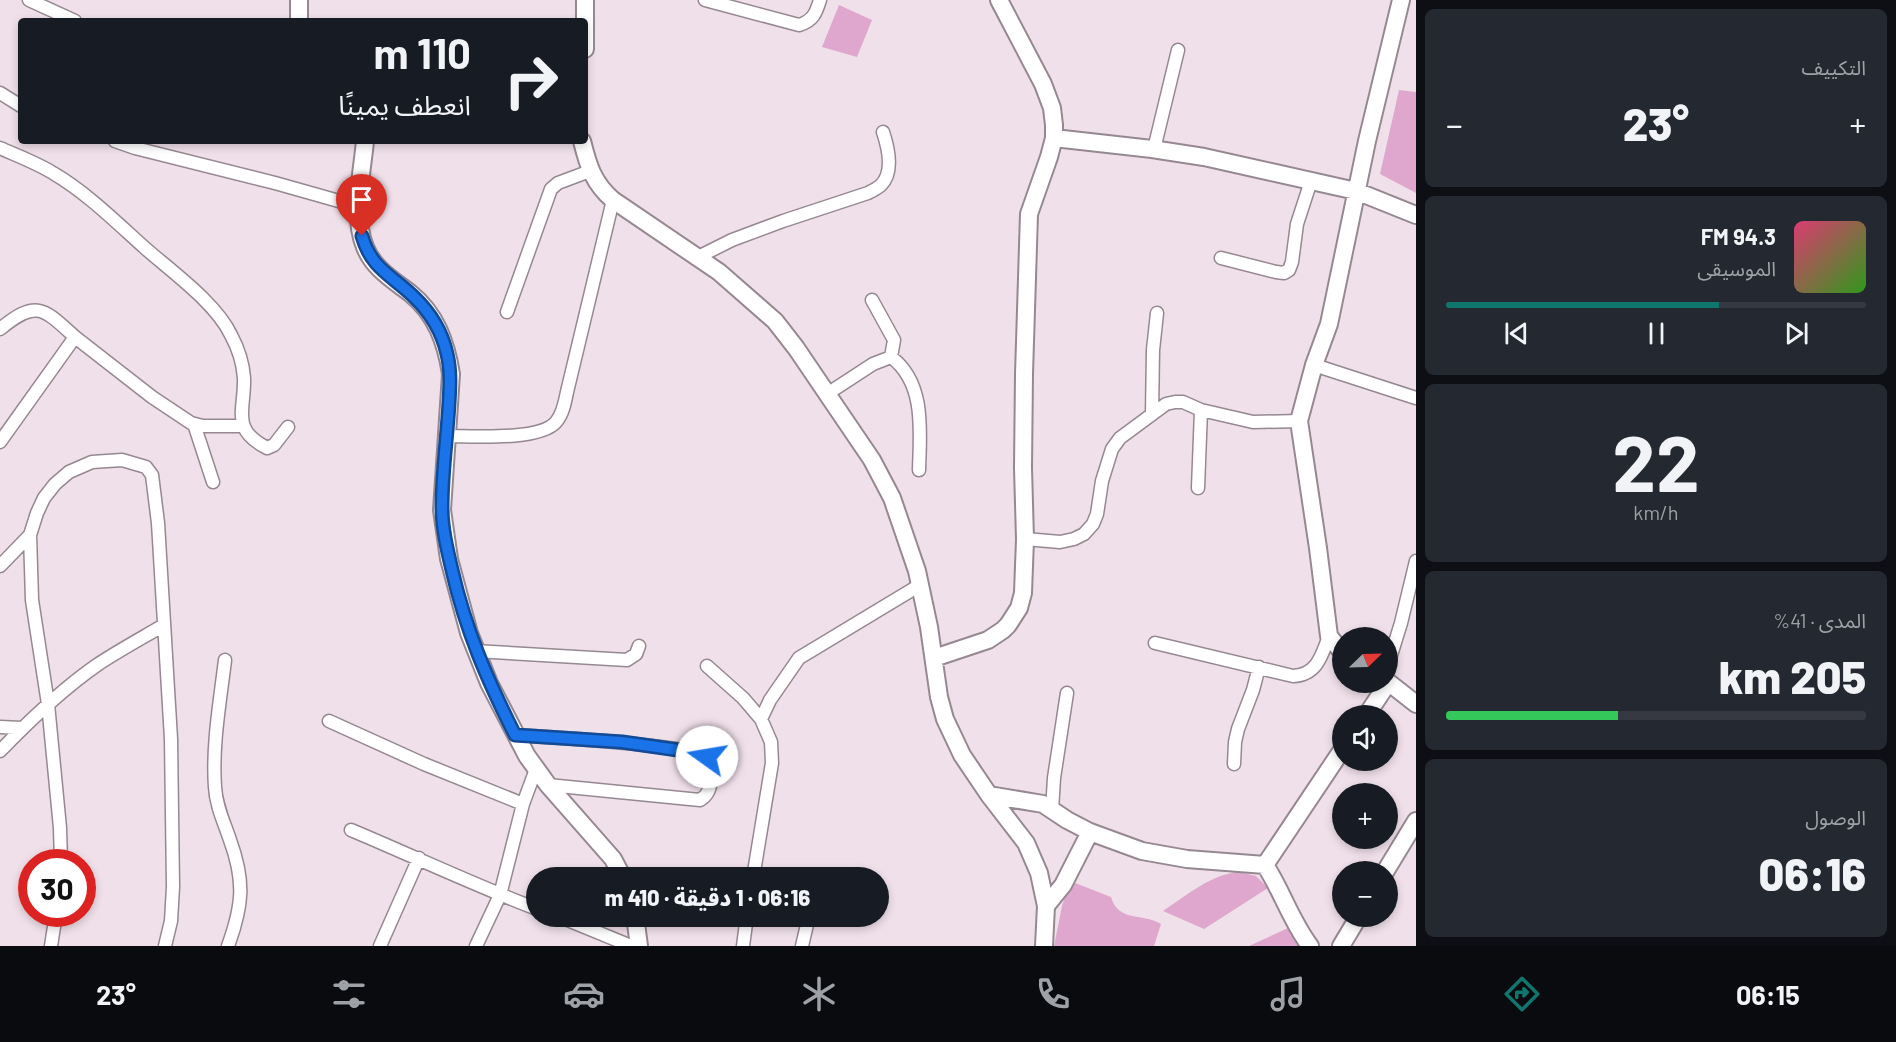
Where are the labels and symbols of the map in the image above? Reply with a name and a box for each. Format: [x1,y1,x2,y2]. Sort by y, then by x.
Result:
pin [336,174,387,236]
north arrow [1332,627,1398,693]
position arrow [675,725,739,789]
speed limit sign: 30 [18,849,96,927]

